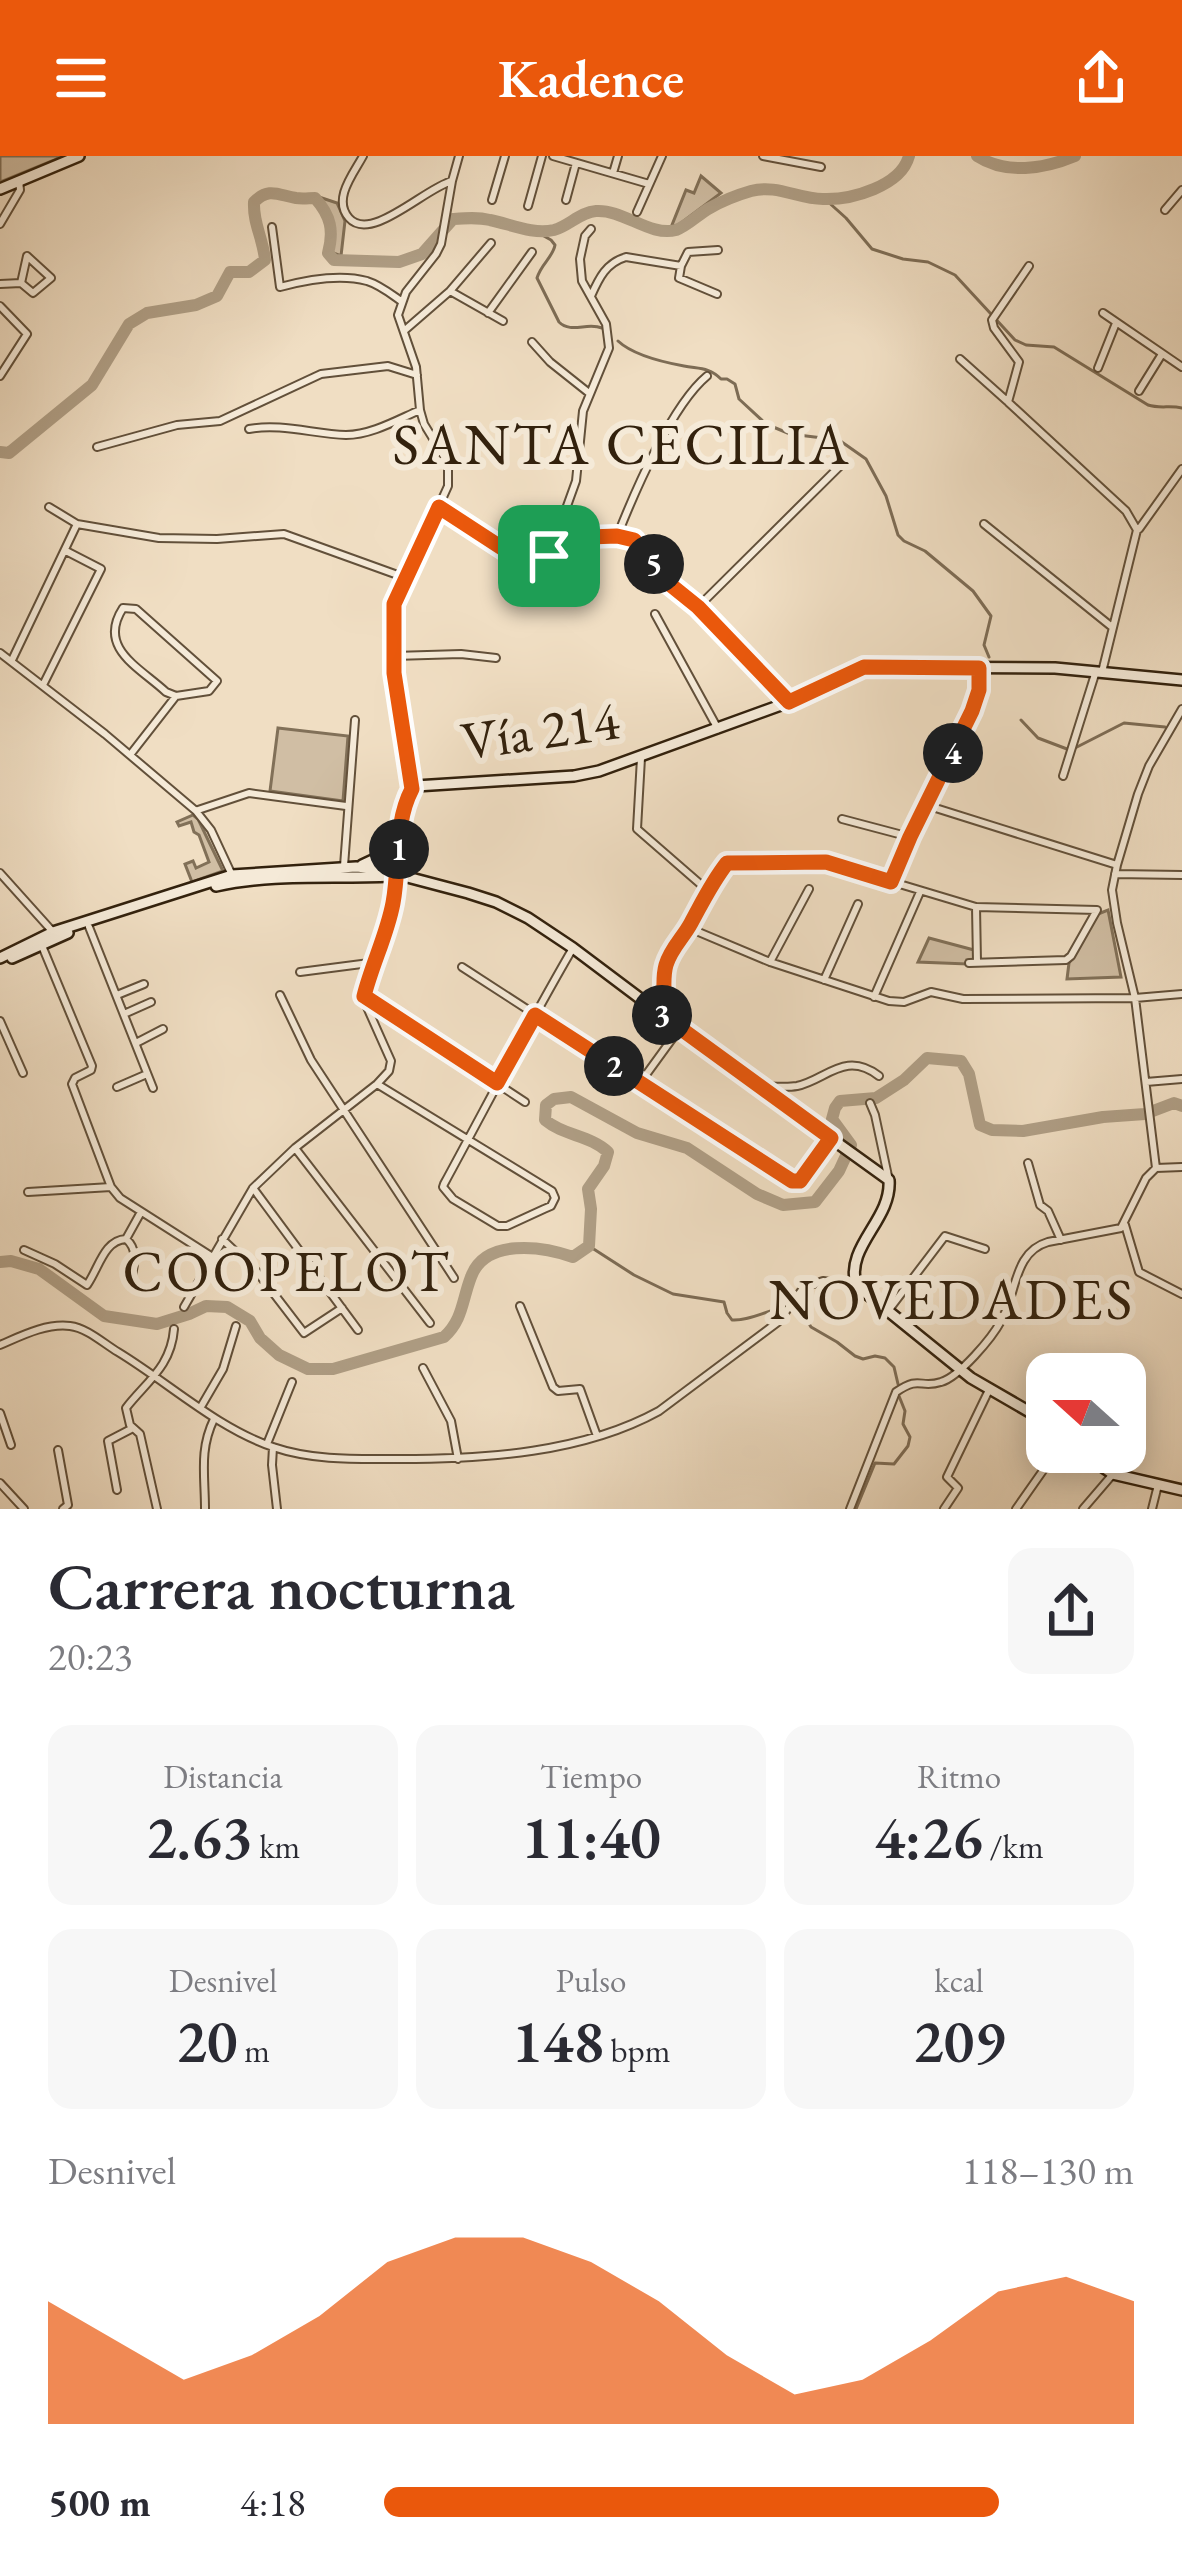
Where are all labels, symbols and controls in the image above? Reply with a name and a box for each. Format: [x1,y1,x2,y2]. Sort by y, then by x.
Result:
text: Kadence [498,43,684,113]
icon: menu [48,45,114,111]
icon: share [1068,45,1134,111]
district label: SANTA CECILIA [393,407,851,481]
pin [498,505,600,607]
icon: arrive [516,523,582,589]
pin: 5 [624,534,684,594]
text: 5 [645,542,663,585]
street label: Vía 214 [457,684,624,776]
pin: 4 [923,723,983,783]
text: 4 [944,731,962,774]
pin: 1 [369,819,429,879]
text: 1 [390,827,408,870]
pin: 3 [632,985,692,1045]
text: 3 [653,993,671,1036]
pin: 2 [584,1036,644,1096]
text: 2 [605,1044,623,1087]
district label: COOPELOT [123,1234,451,1308]
district label: NOVEDADES [769,1262,1135,1336]
north arrow [1026,1353,1146,1473]
map controls [1026,1353,1146,1473]
text: Carrera nocturna [48,1543,514,1629]
button: share [1008,1548,1134,1674]
text: 20:23 [48,1631,133,1682]
text: Distancia [163,1755,283,1798]
text: Tiempo [540,1755,642,1798]
text: Ritmo [917,1755,1001,1798]
text: 2.63 [146,1798,253,1876]
text: 11:40 [521,1798,661,1876]
text: 4:26 [874,1798,983,1876]
text: km [253,1825,300,1868]
text: /km [983,1825,1044,1868]
text: Desnivel [169,1959,277,2002]
text: Pulso [556,1959,626,2002]
text: kcal [934,1959,984,2002]
text: 20 [176,2002,238,2080]
text: 148 [512,2002,604,2080]
text: 209 [913,2002,1005,2080]
text: m [238,2029,270,2072]
text: bpm [604,2029,670,2072]
text: Desnivel [48,2145,176,2196]
text: 118–130 m [962,2145,1134,2196]
text: 500 m [48,2477,151,2528]
text: 4:18 [240,2477,306,2528]

